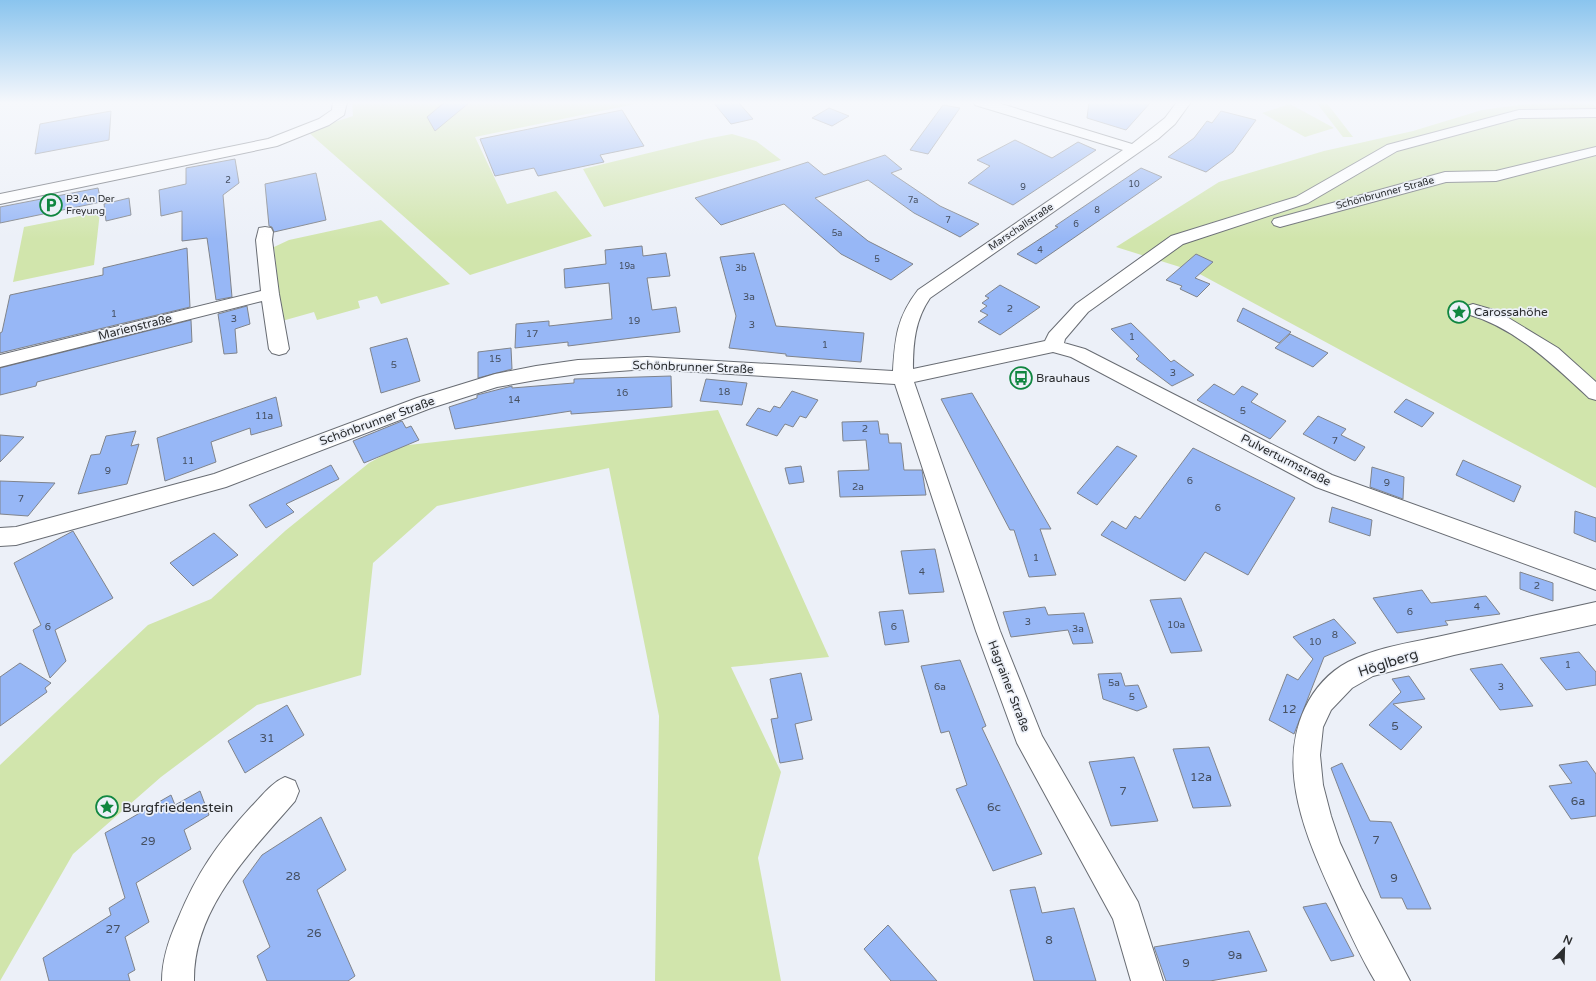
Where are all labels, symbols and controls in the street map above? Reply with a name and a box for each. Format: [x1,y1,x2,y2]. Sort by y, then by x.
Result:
street label: Schönbrunner Straße [1335,174,1436,212]
house number: 2 [225,175,231,186]
house number: 10 [1128,179,1140,190]
house number: 9 [1020,182,1026,193]
parking icon: P3 An Der Freyung [38,192,64,218]
place label: P3 An Der Freyung [66,193,115,217]
house number: 7a [908,195,918,206]
street label: Marschallstraße [986,201,1056,253]
house number: 8 [1094,205,1100,216]
house number: 7 [945,215,951,226]
house number: 6 [1073,219,1079,230]
house number: 5a [832,228,842,239]
house number: 4 [1037,245,1043,256]
house number: 5 [874,254,880,265]
house number: 19a [619,261,635,272]
house number: 3b [735,263,747,274]
house number: 3a [743,291,755,303]
place icon: Carossahöhe [1446,299,1472,325]
house number: 2 [1007,303,1013,315]
place label: Carossahöhe [1474,305,1548,319]
house number: 1 [111,308,117,320]
street label: Marienstraße [97,311,174,343]
house number: 3 [231,313,237,325]
house number: 19 [628,315,640,327]
house number: 3 [749,319,755,331]
house number: 17 [526,328,538,340]
house number: 1 [1129,331,1135,343]
house number: 1 [822,339,828,351]
house number: 15 [489,353,501,365]
street label: Schönbrunner Straße [632,358,754,376]
house number: 5 [391,359,397,371]
bus stop icon: Brauhaus [1008,365,1034,391]
house number: 3 [1170,367,1176,379]
place label: Brauhaus [1036,371,1090,385]
house number: 18 [718,386,730,398]
house number: 16 [616,387,628,399]
street label: Schönbrunner Straße [318,394,437,448]
house number: 14 [508,394,520,406]
house number: 5 [1240,405,1246,417]
house number: 11a [255,410,273,422]
house number: 2 [862,423,868,435]
street label: Pulverturmstraße [1239,431,1334,489]
house number: 7 [1332,435,1338,447]
house number: 11 [182,455,194,467]
house number: 9 [105,465,111,477]
house number: 6 [1187,475,1193,487]
house number: 9 [1384,477,1390,489]
house number: 2a [852,481,864,493]
house number: 7 [18,493,24,505]
house number: 6 [1215,502,1221,514]
house number: 1 [1033,552,1039,564]
house number: 4 [919,566,925,578]
house number: 2 [1534,580,1540,592]
house number: 4 [1474,601,1480,613]
house number: 6 [1407,606,1413,618]
house number: 3 [1025,616,1031,628]
house number: 10a [1167,619,1185,631]
house number: 6 [45,621,51,633]
house number: 6 [891,621,897,633]
house number: 3a [1072,623,1084,635]
house number: 8 [1332,629,1338,641]
house number: 10 [1309,636,1321,648]
street label: Hagrainer Straße [985,638,1033,734]
street label: Höglberg [1356,645,1420,681]
house number: 1 [1565,659,1571,671]
house number: 5a [1108,677,1120,689]
house number: 6a [934,681,946,693]
house number: 3 [1498,681,1504,693]
house number: 5 [1129,691,1135,703]
house number: 12 [1281,702,1297,716]
house number: 5 [1391,719,1399,733]
house number: 31 [259,731,275,745]
house number: 12a [1190,770,1212,784]
house number: 7 [1119,784,1127,798]
place icon: Burgfriedenstein [94,794,120,820]
house number: 6a [1571,794,1585,808]
place label: Burgfriedenstein [122,799,233,816]
house number: 6c [987,800,1001,814]
house number: 7 [1372,833,1380,847]
house number: 29 [140,834,156,848]
house number: 28 [285,869,301,883]
house number: 9 [1390,871,1398,885]
house number: 27 [105,922,121,936]
house number: 26 [306,926,322,940]
north arrow [1544,929,1584,969]
house number: 8 [1045,933,1053,947]
text: N [1561,933,1574,948]
house number: 9a [1228,948,1242,962]
house number: 9 [1182,956,1190,970]

